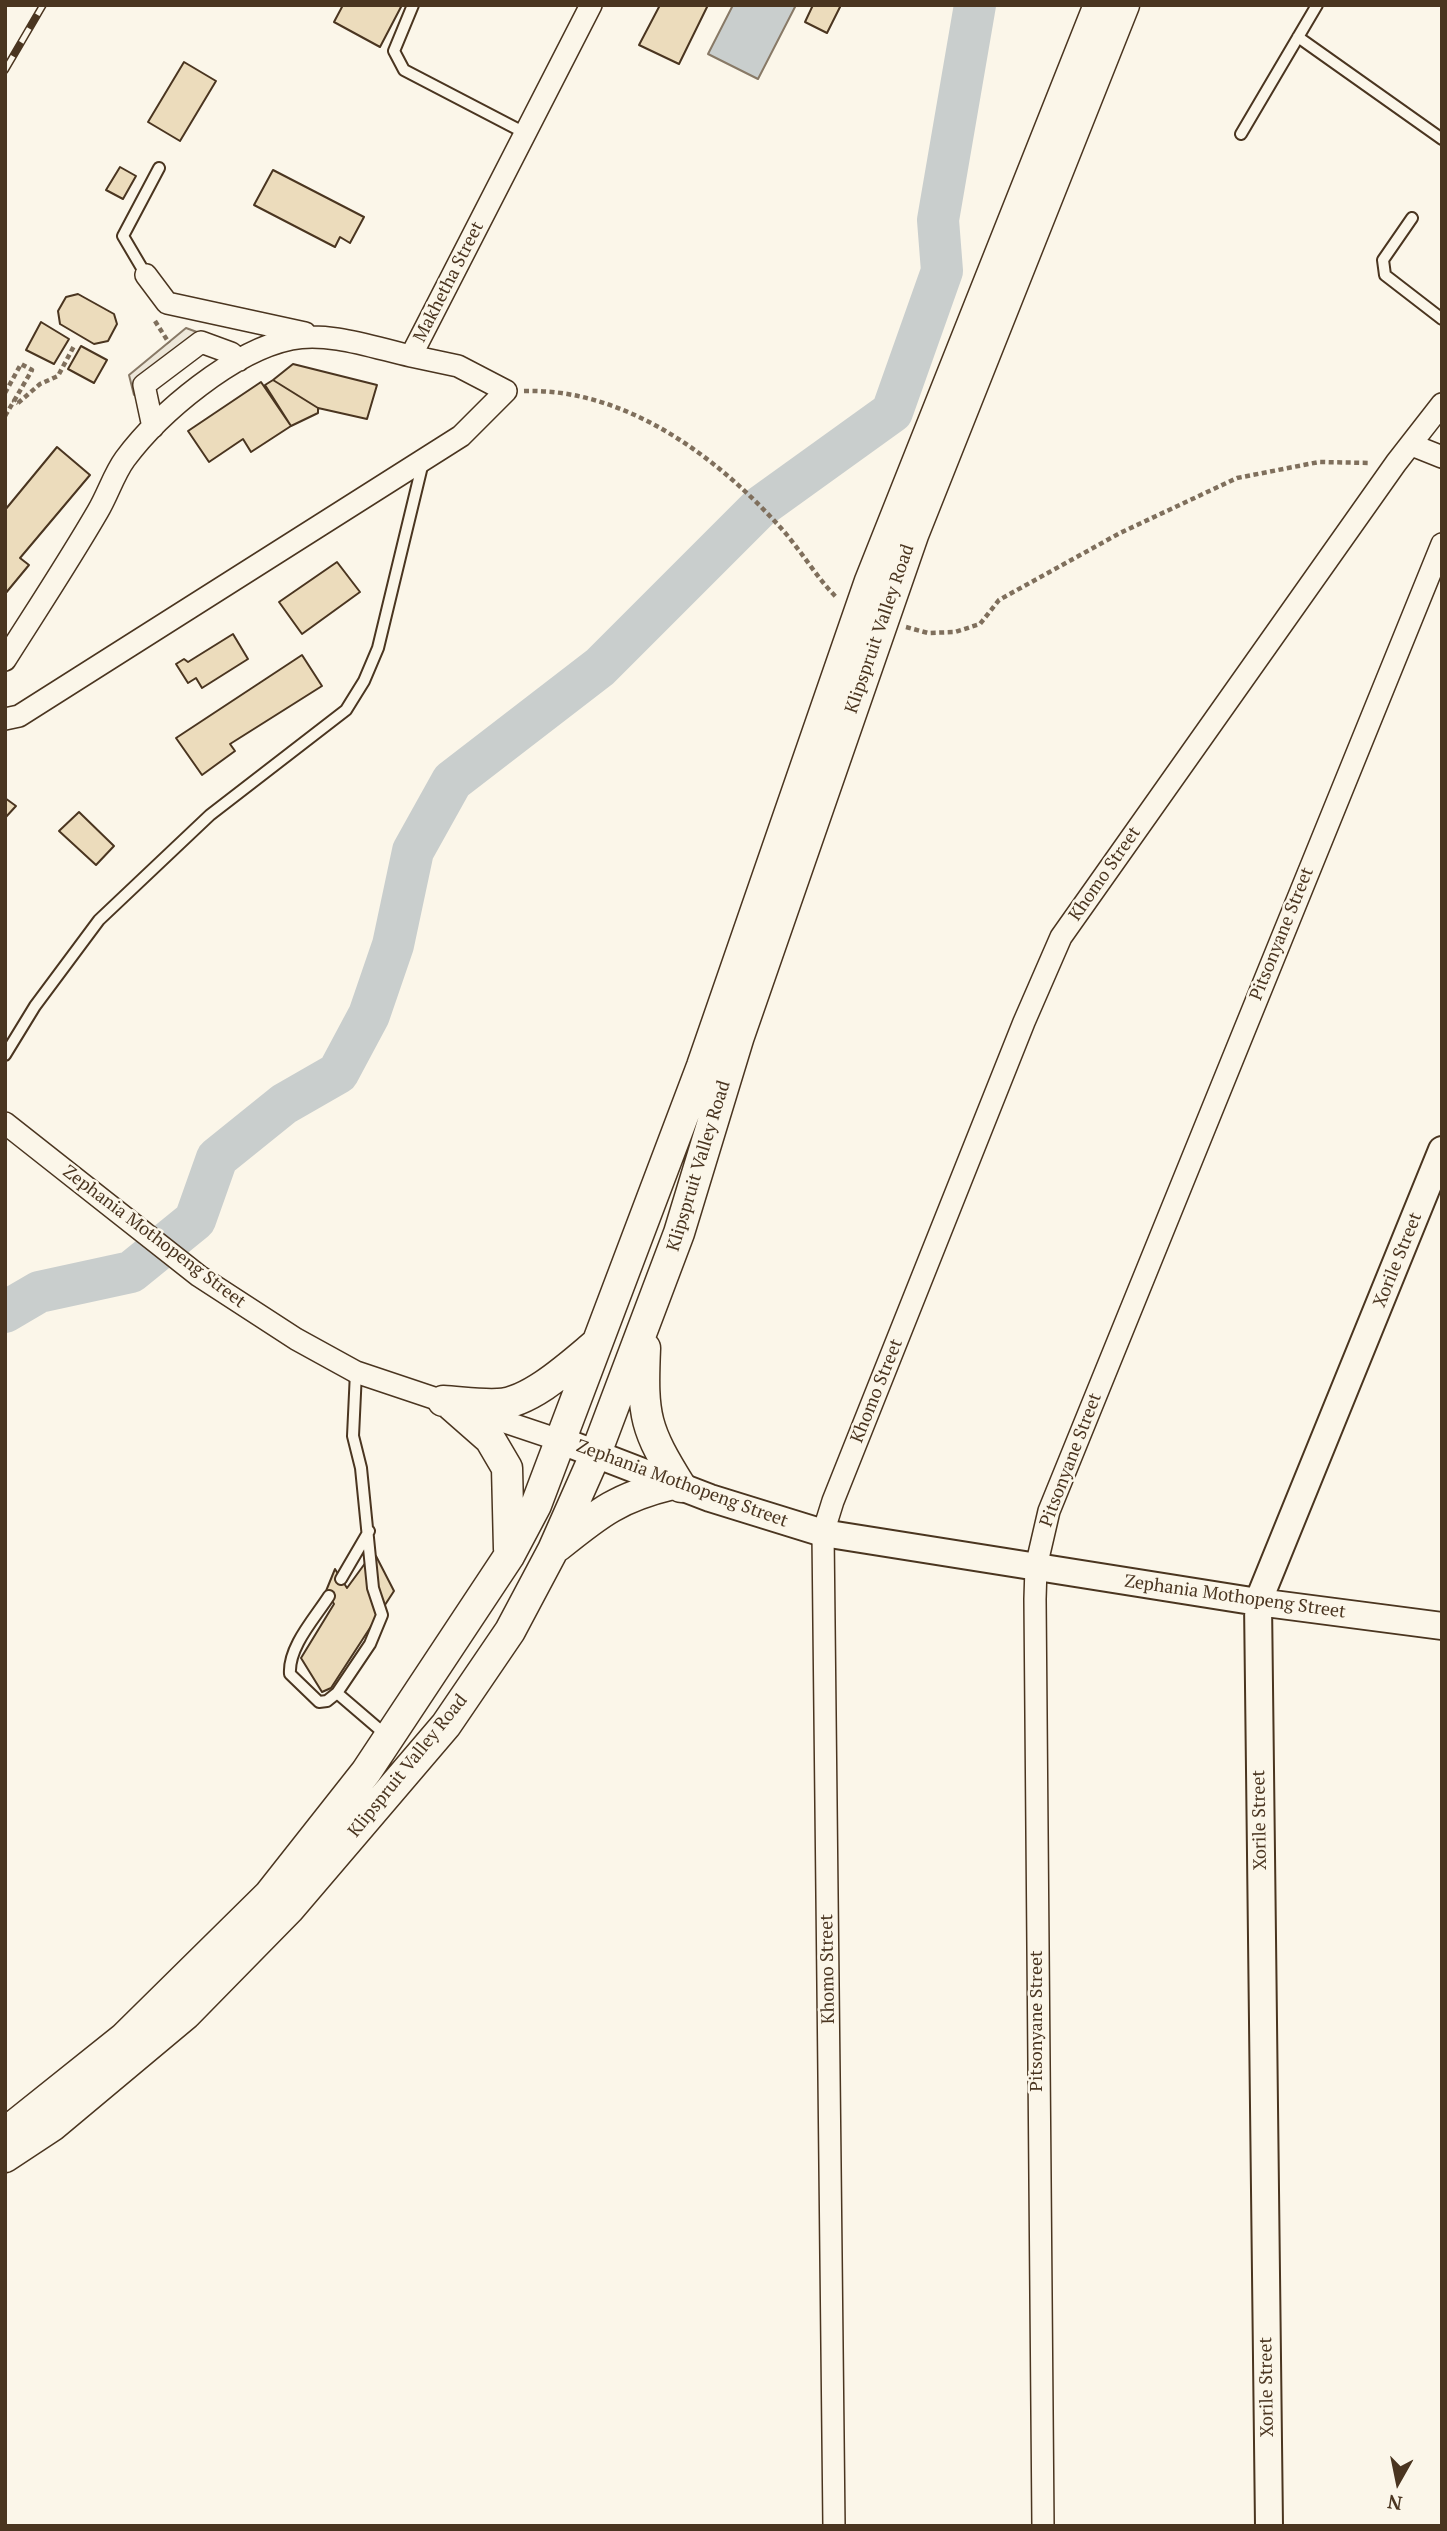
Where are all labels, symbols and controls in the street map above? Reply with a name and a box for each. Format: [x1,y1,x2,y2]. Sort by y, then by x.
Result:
street label: Makhetha Street [409,218,489,346]
street label: Klipspruit Valley Road [841,542,919,716]
street label: Khomo Street [1065,823,1145,925]
street label: Pitsonyane Street [1245,864,1319,1004]
street label: Klipspruit Valley Road [663,1078,735,1254]
street label: Zephania Mothopeng Street [58,1161,250,1313]
street label: Xorile Street [1369,1209,1427,1311]
street label: Khomo Street [846,1336,908,1446]
street label: Pitsonyane Street [1036,1390,1106,1530]
street label: Zephania Mothopeng Street [573,1436,791,1532]
street label: Zephania Mothopeng Street [1123,1571,1347,1623]
street label: Klipspruit Valley Road [344,1690,472,1842]
street label: Xorile Street [1248,1770,1272,1870]
street label: Khomo Street [816,1914,840,2024]
street label: Pitsonyane Street [1026,1950,1048,2092]
street label: Xorile Street [1255,2337,1279,2437]
north arrow [1363,2447,1433,2517]
text: N [1386,2490,1404,2517]

